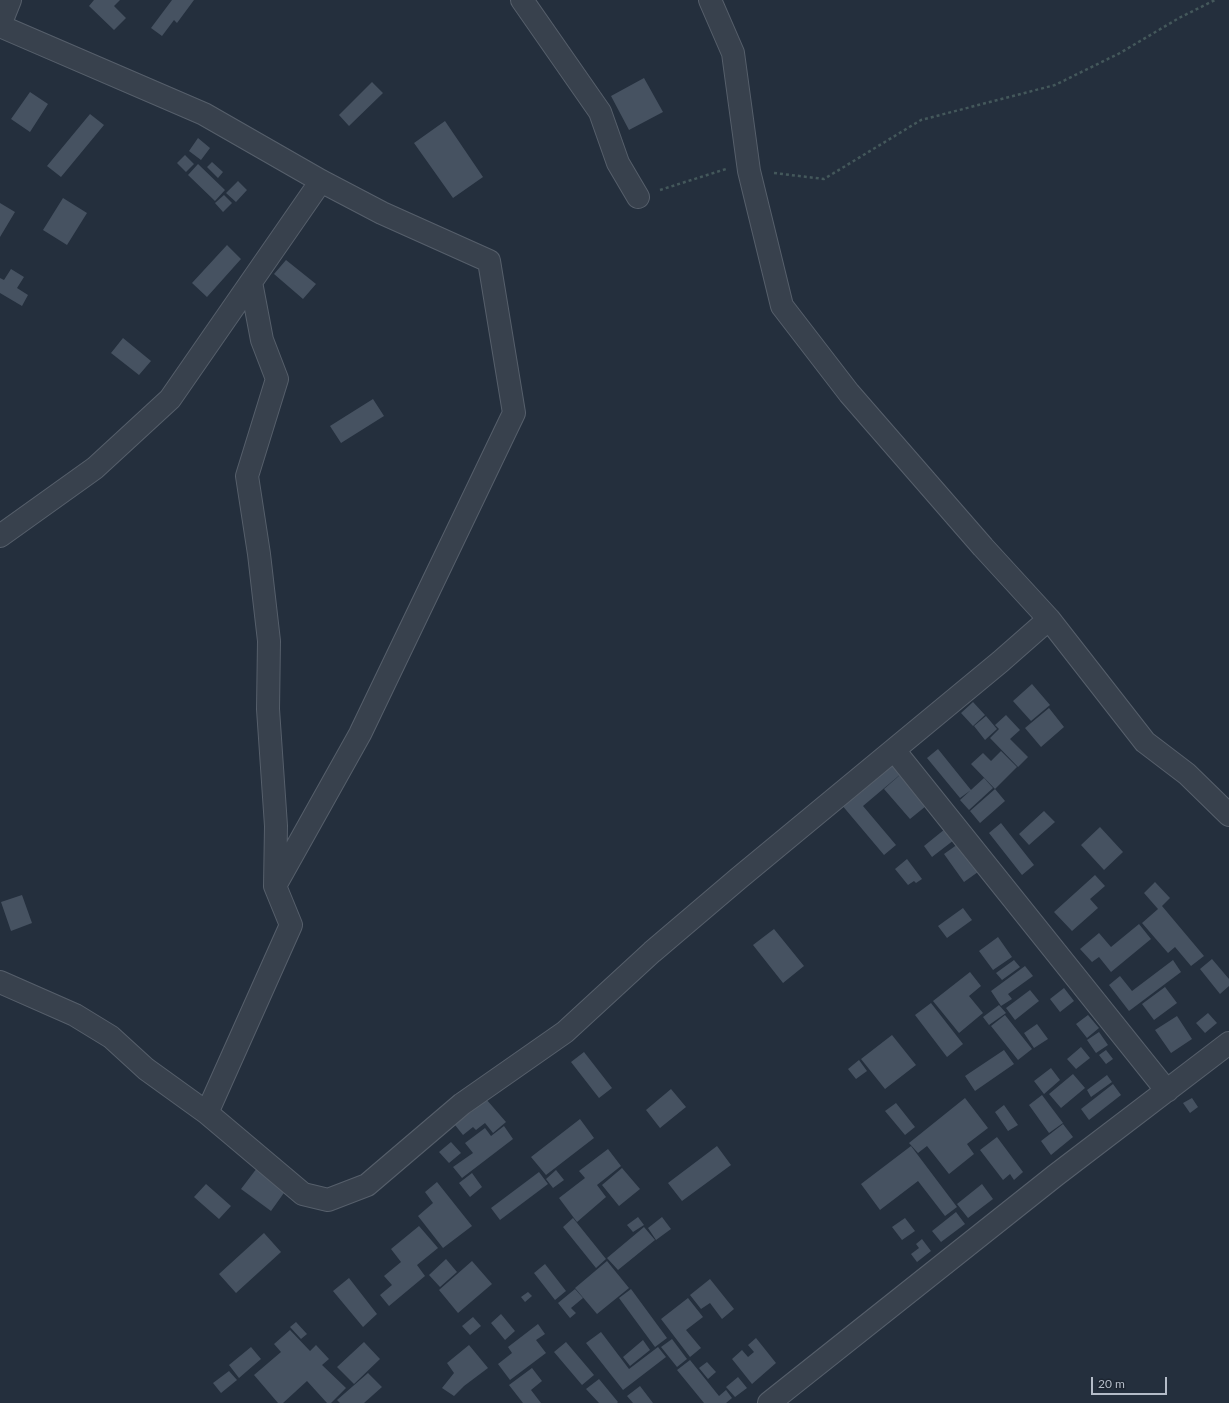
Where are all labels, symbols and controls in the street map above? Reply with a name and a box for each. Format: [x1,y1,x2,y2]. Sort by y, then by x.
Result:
scale bar [1093,1369,1169,1395]
text: 20 m [1098,1376,1125,1391]

